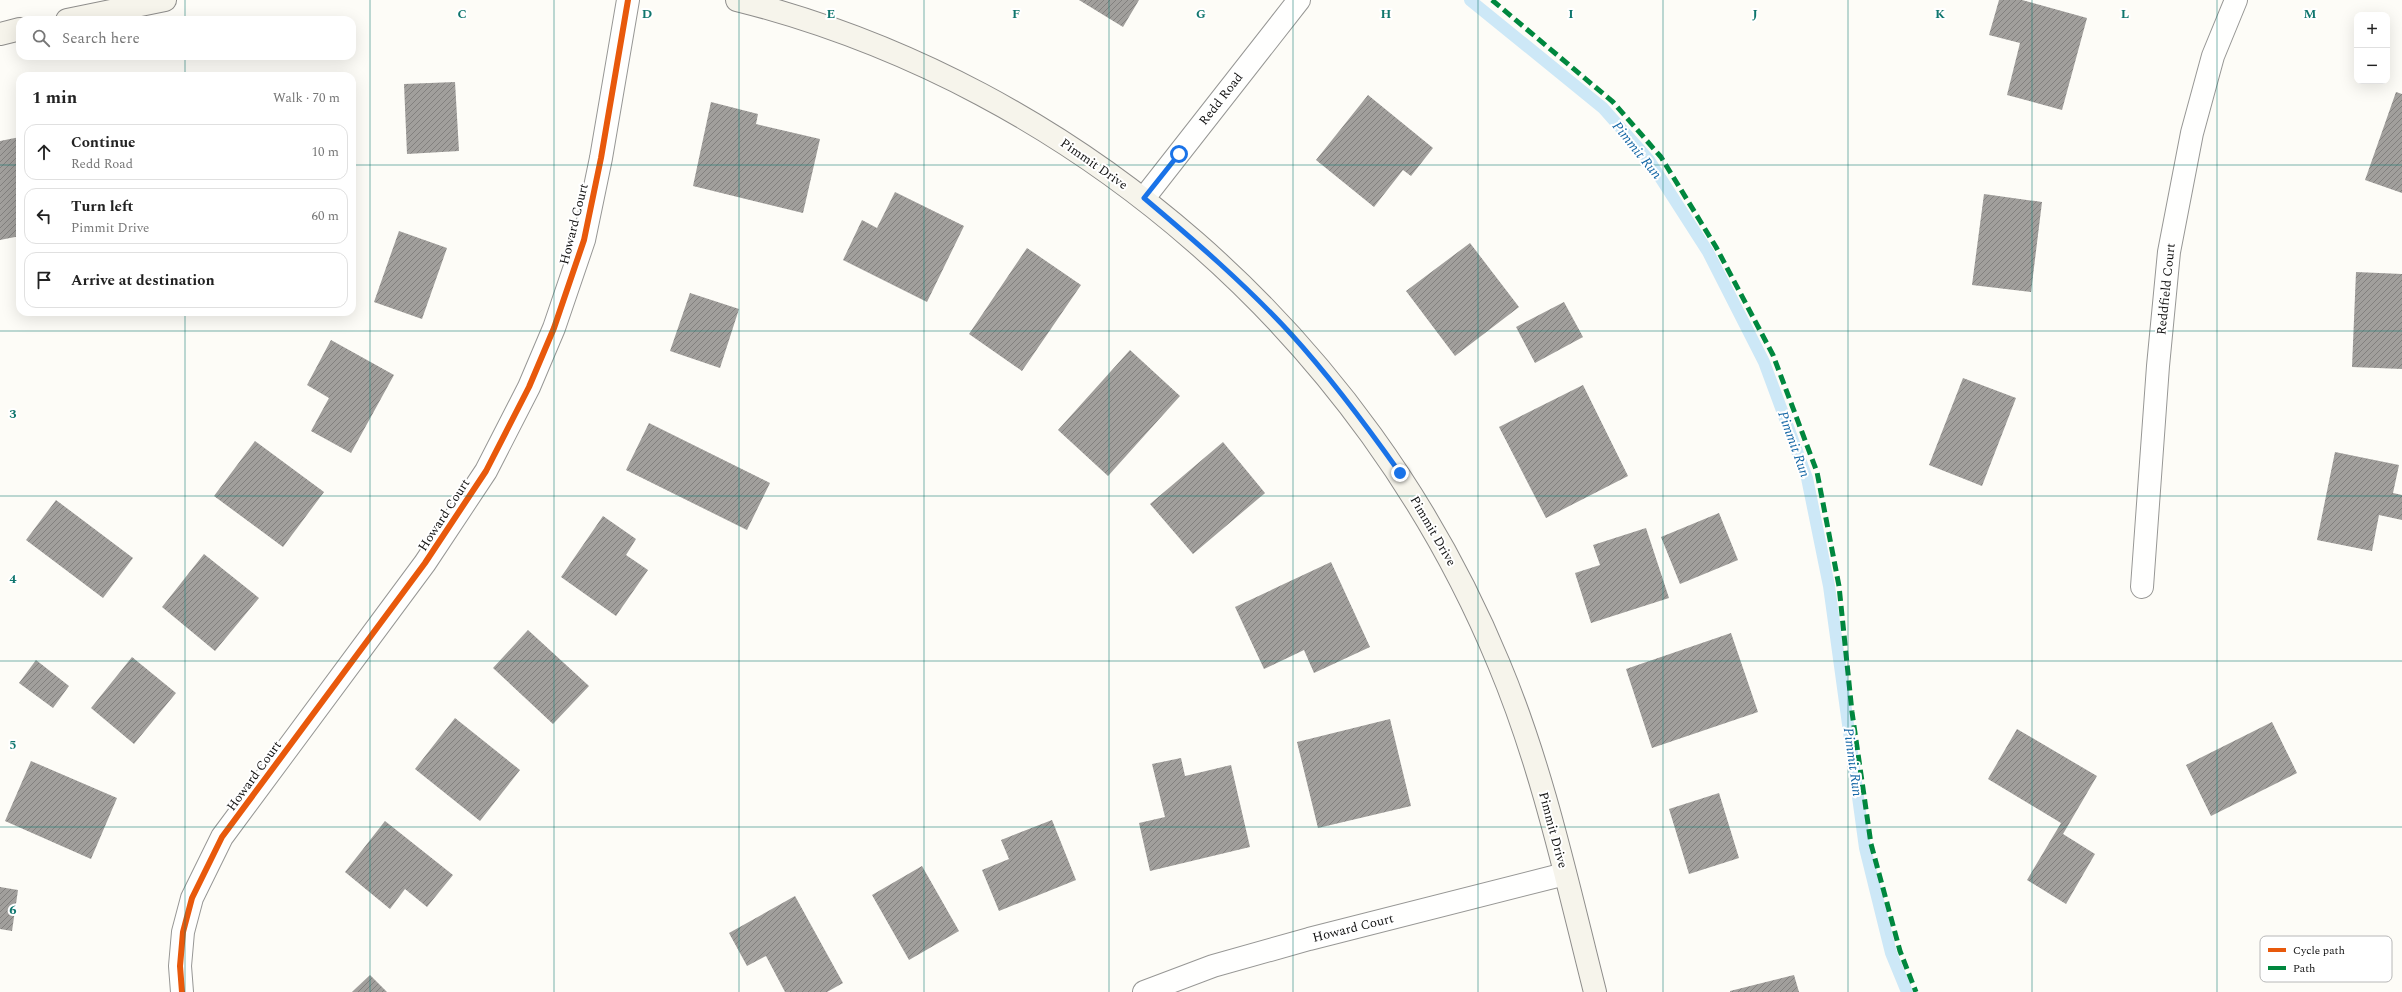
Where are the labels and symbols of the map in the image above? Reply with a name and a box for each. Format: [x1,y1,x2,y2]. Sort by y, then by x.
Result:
text: C [457,4,467,24]
text: D [642,4,652,24]
text: E [827,4,836,24]
text: F [1012,4,1020,24]
text: G [1196,4,1206,24]
text: H [1381,4,1392,24]
text: I [1568,4,1574,24]
text: J [1752,4,1758,24]
text: K [1935,4,1945,24]
text: L [2121,4,2129,24]
text: M [2304,4,2317,24]
street label: Redd Road [1194,68,1248,130]
water label: Pimmit Run [1607,116,1667,184]
street label: Pimmit Drive [1056,133,1132,195]
route start [1170,145,1188,163]
street label: Howard Court [554,181,594,267]
street label: Reddfield Court [2151,242,2181,336]
text: 3 [9,404,17,424]
water label: Pimmit Run [1772,408,1816,481]
route end [1391,464,1409,482]
street label: Howard Court [413,474,475,555]
street label: Pimmit Drive [1405,492,1461,570]
text: 4 [9,569,17,589]
water label: Pimmit Run [1838,726,1868,798]
text: 5 [9,735,17,755]
street label: Howard Court [222,736,287,815]
street label: Pimmit Drive [1533,790,1573,870]
text: 6 [9,900,17,920]
street label: Howard Court [1310,908,1396,948]
legend [2260,936,2392,982]
text: Cycle path [2293,942,2345,959]
text: Path [2293,960,2315,977]

